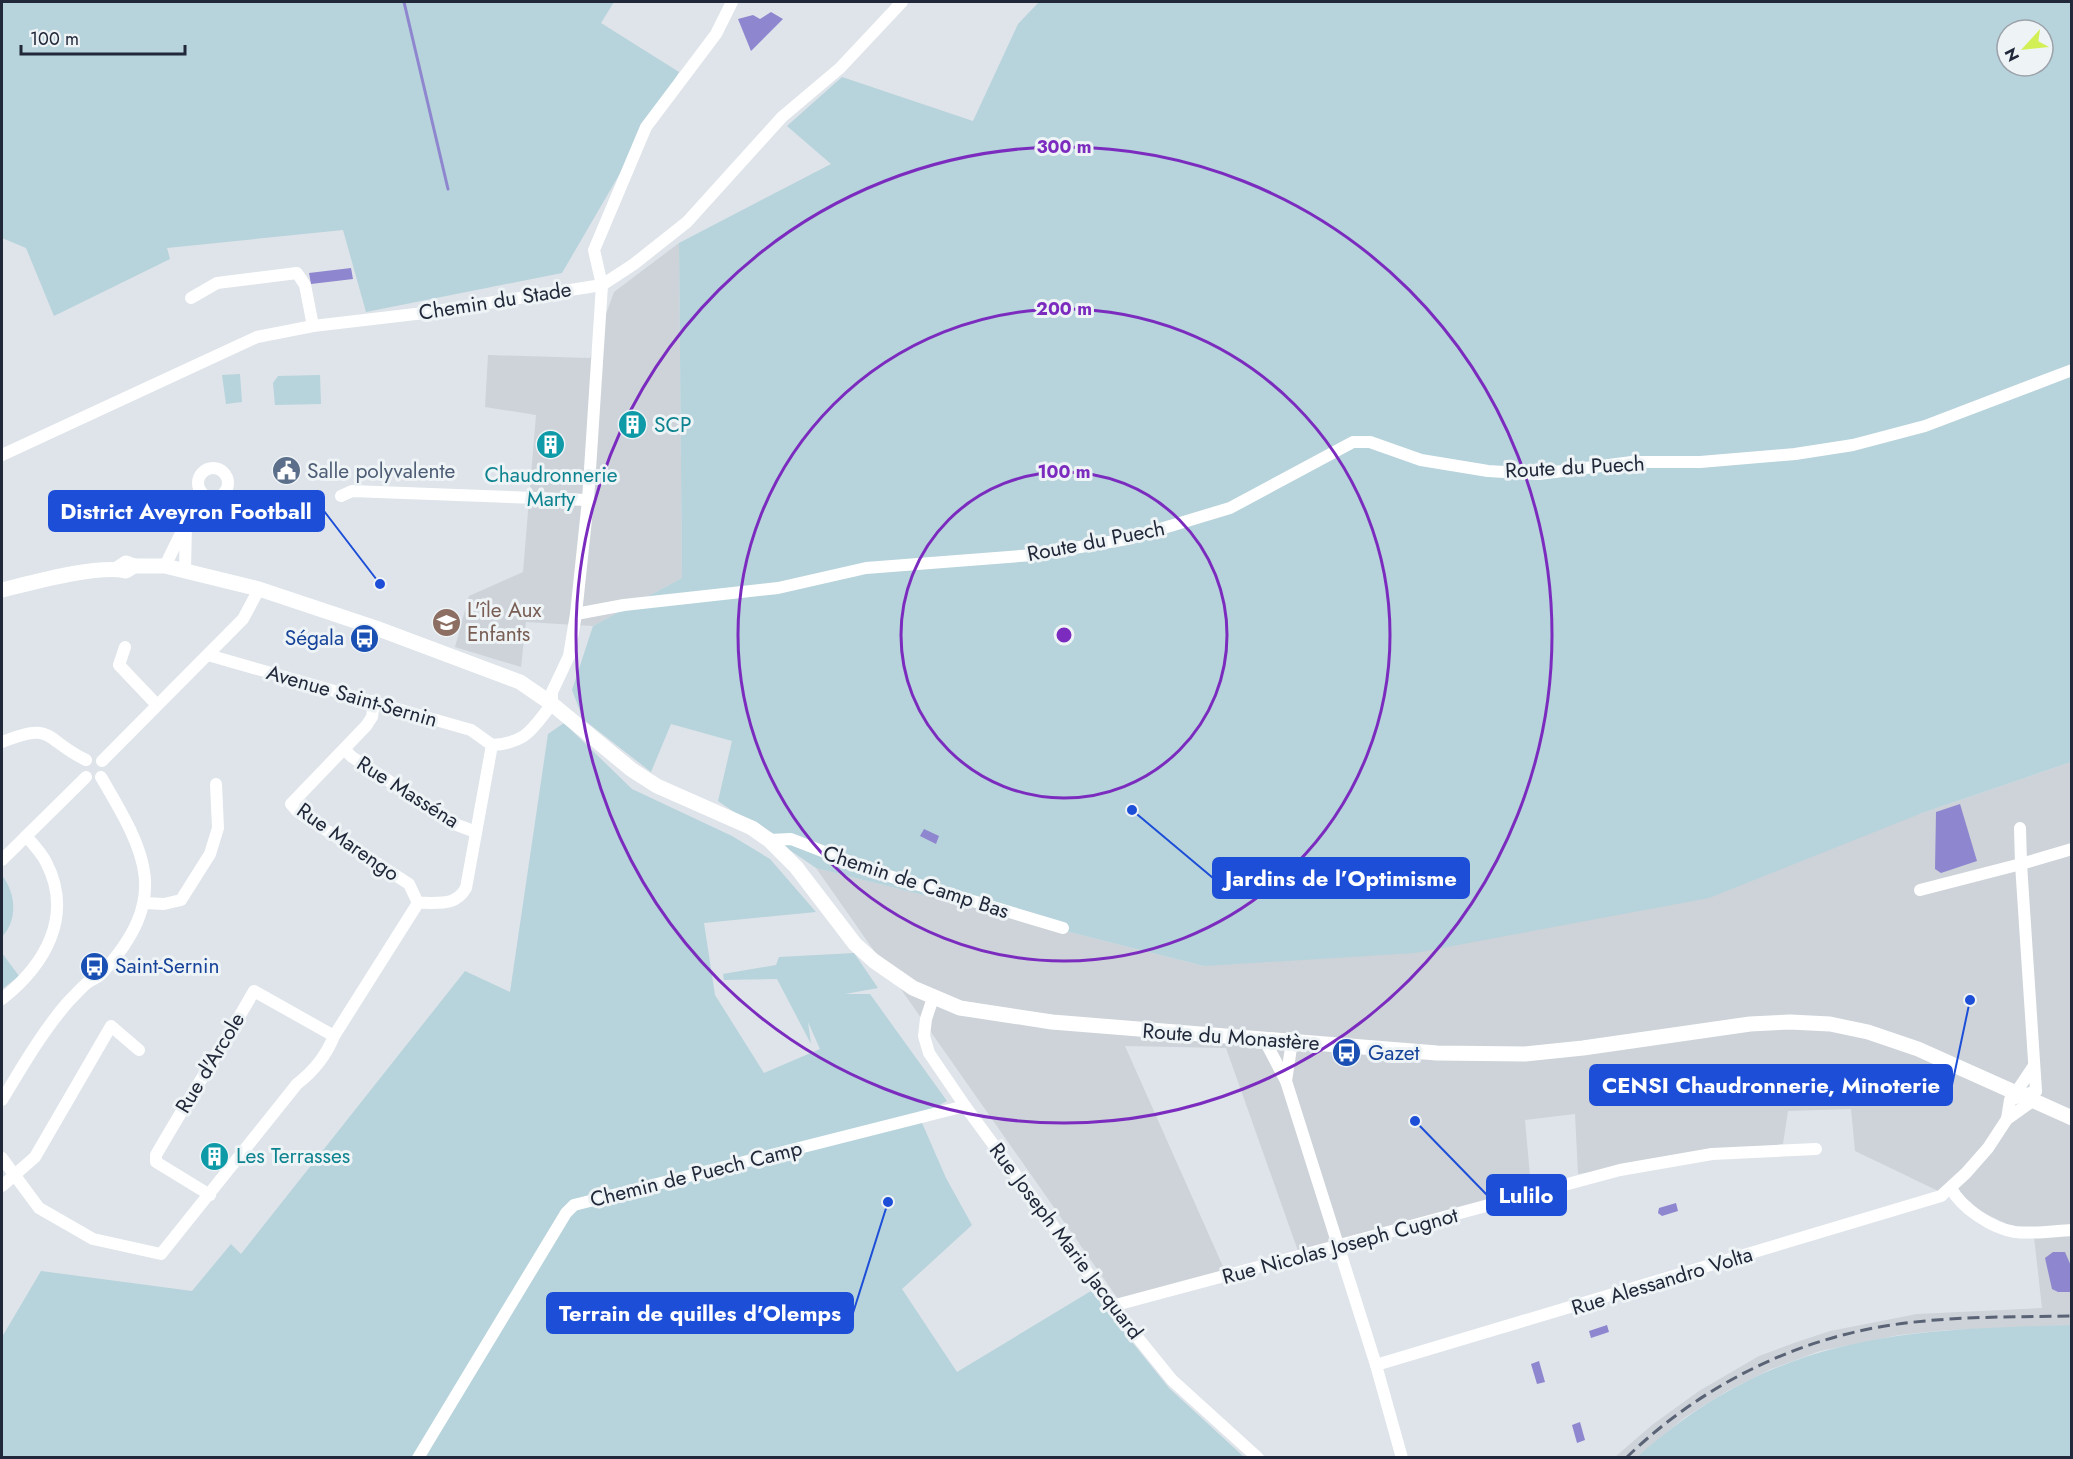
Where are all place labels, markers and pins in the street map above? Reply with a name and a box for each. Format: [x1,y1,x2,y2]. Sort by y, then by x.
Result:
building icon: SCP [617,409,649,441]
place label: SCP [654,410,691,440]
building icon: Chaudronnerie Marty [535,428,567,460]
public building icon: Salle polyvalente [270,455,302,487]
place label: Salle polyvalente [307,456,456,486]
place label: Chaudronnerie Marty [484,460,618,514]
callout: District Aveyron Football [49,491,324,531]
place label: L'île Aux Enfants [467,595,541,649]
school or university icon: L'île Aux Enfants [430,606,462,638]
bus stop icon: Ségala [349,622,381,654]
place label: Ségala [285,623,344,653]
centre of rings [1054,625,1074,645]
callout: Jardins de l’Optimisme [1213,858,1469,898]
bus stop icon: Saint-Sernin [78,950,110,982]
place label: Saint-Sernin [115,951,220,981]
bus stop icon: Gazet [1331,1037,1363,1069]
place label: Gazet [1368,1038,1420,1068]
callout: CENSI Chaudronnerie, Minoterie [1590,1065,1952,1105]
building icon: Les Terrasses [199,1140,231,1172]
place label: Les Terrasses [236,1141,350,1171]
callout: Lulilo [1487,1175,1566,1215]
callout: Terrain de quilles d'Olemps [547,1293,853,1333]

